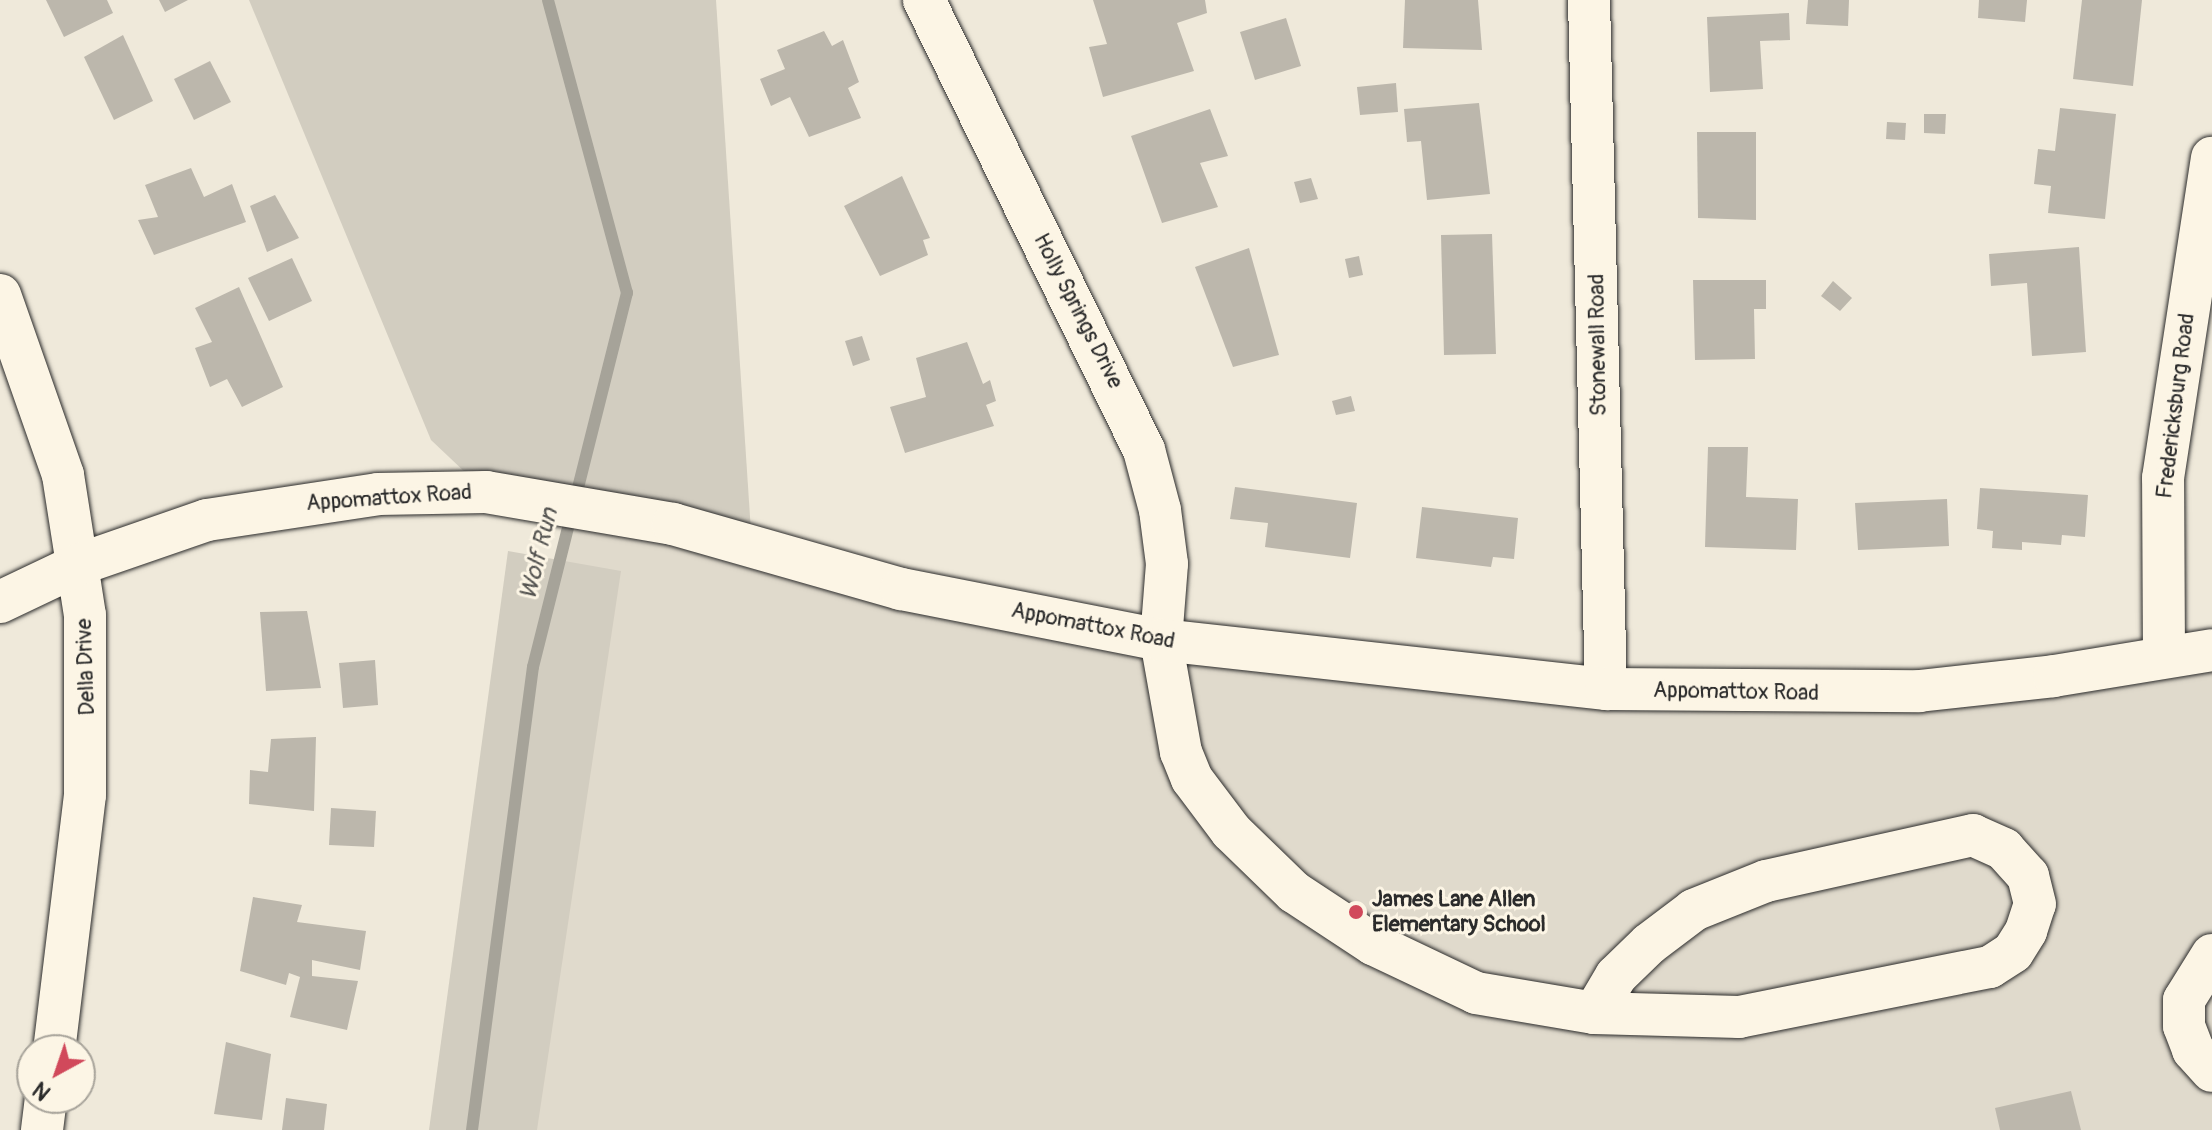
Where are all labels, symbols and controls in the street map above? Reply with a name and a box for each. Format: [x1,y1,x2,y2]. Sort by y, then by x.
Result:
street label: Holly Springs Drive [1028,229,1128,393]
street label: Stonewall Road [1584,274,1612,416]
street label: Fredericksburg Road [2152,312,2200,500]
street label: Appomattox Road [305,479,473,517]
water label: Wolf Run [514,505,564,603]
street label: Appomattox Road [1009,597,1177,655]
street label: Della Drive [71,618,101,716]
street label: Appomattox Road [1653,677,1819,707]
place label: James Lane Allen Elementary School [1372,886,1546,938]
marker: James Lane Allen Elementary School [1347,903,1365,921]
north arrow [16,1034,96,1114]
text: N [27,1075,57,1106]

